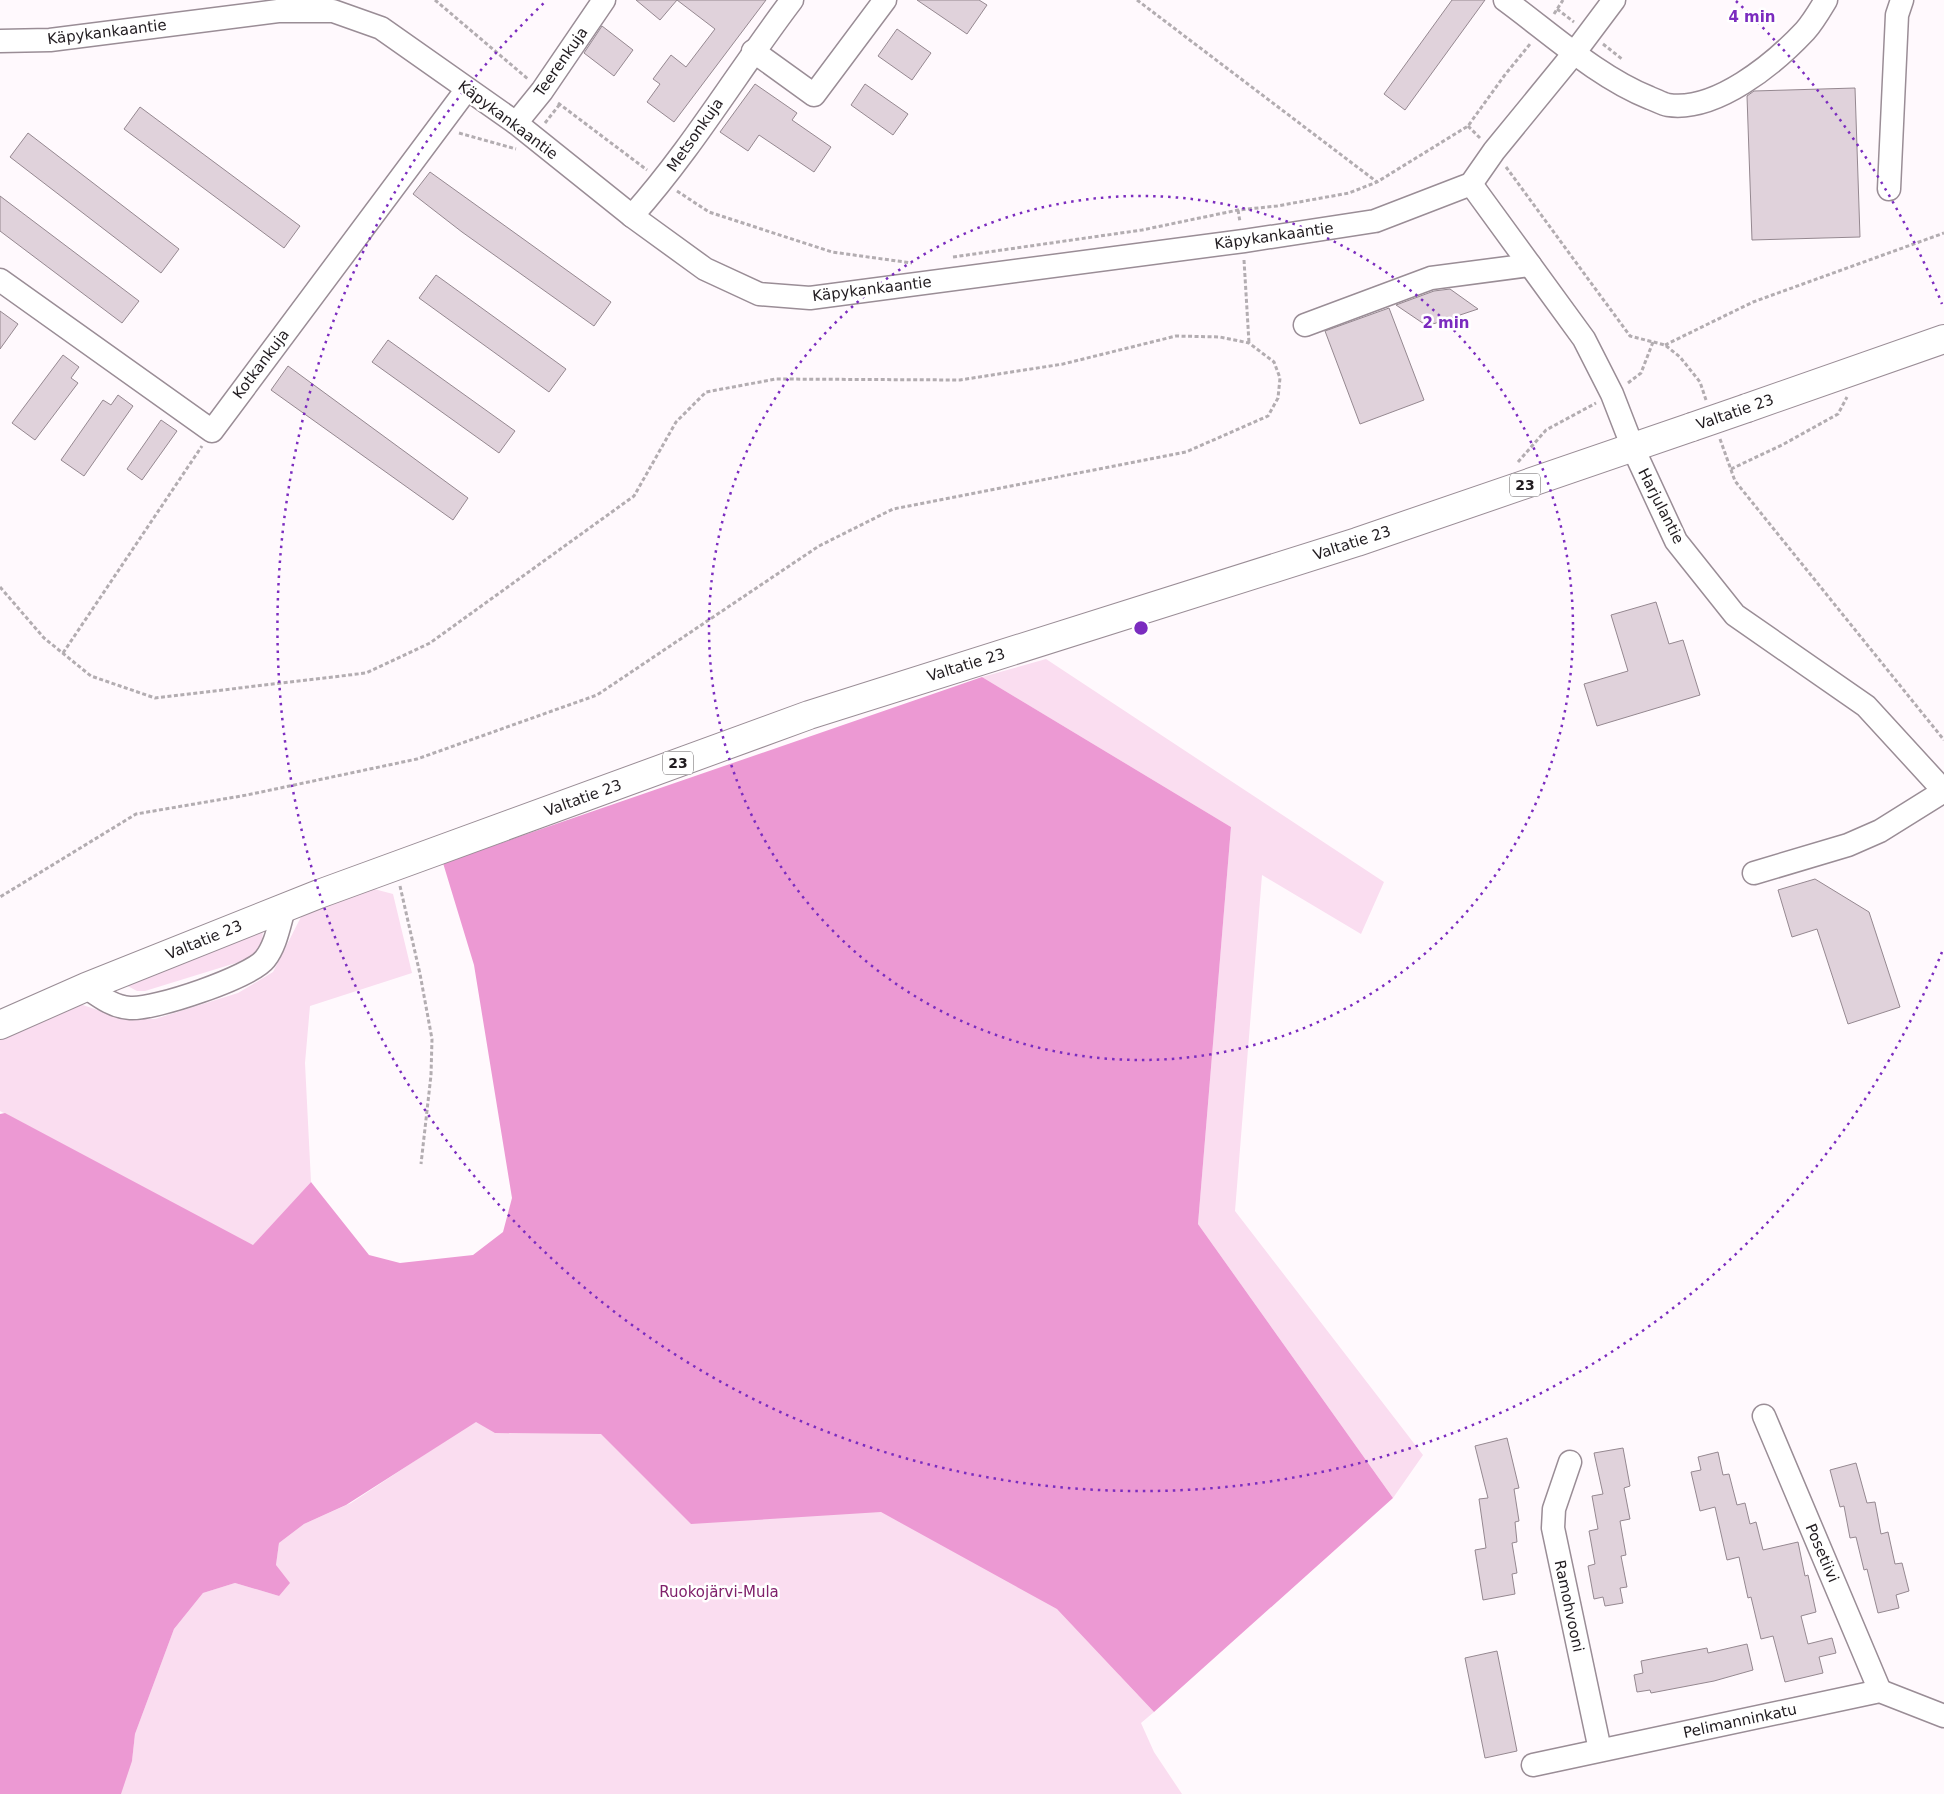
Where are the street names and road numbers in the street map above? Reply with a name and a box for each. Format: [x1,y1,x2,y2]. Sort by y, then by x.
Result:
street label: Käpykankaantie [46,16,168,48]
street label: Teerenkuja [530,24,592,101]
street label: Käpykankaantie [455,77,561,163]
street label: Metsonkuja [663,95,727,175]
street label: Käpykankaantie [1213,219,1335,253]
street label: Käpykankaantie [811,273,933,305]
street label: Kotkankuja [229,326,293,402]
street label: Valtatie 23 [1694,390,1776,434]
street label: Harjulantie [1634,465,1688,547]
road number: 23 [1510,474,1540,496]
street label: Valtatie 23 [1311,522,1393,564]
street label: Valtatie 23 [925,645,1007,685]
road number: 23 [663,751,693,774]
street label: Valtatie 23 [542,776,624,820]
street label: Valtatie 23 [163,917,245,963]
street label: Posetiivi [1802,1521,1842,1585]
street label: Ramohvooni [1550,1558,1588,1654]
street label: Pelimanninkatu [1682,1700,1798,1742]

